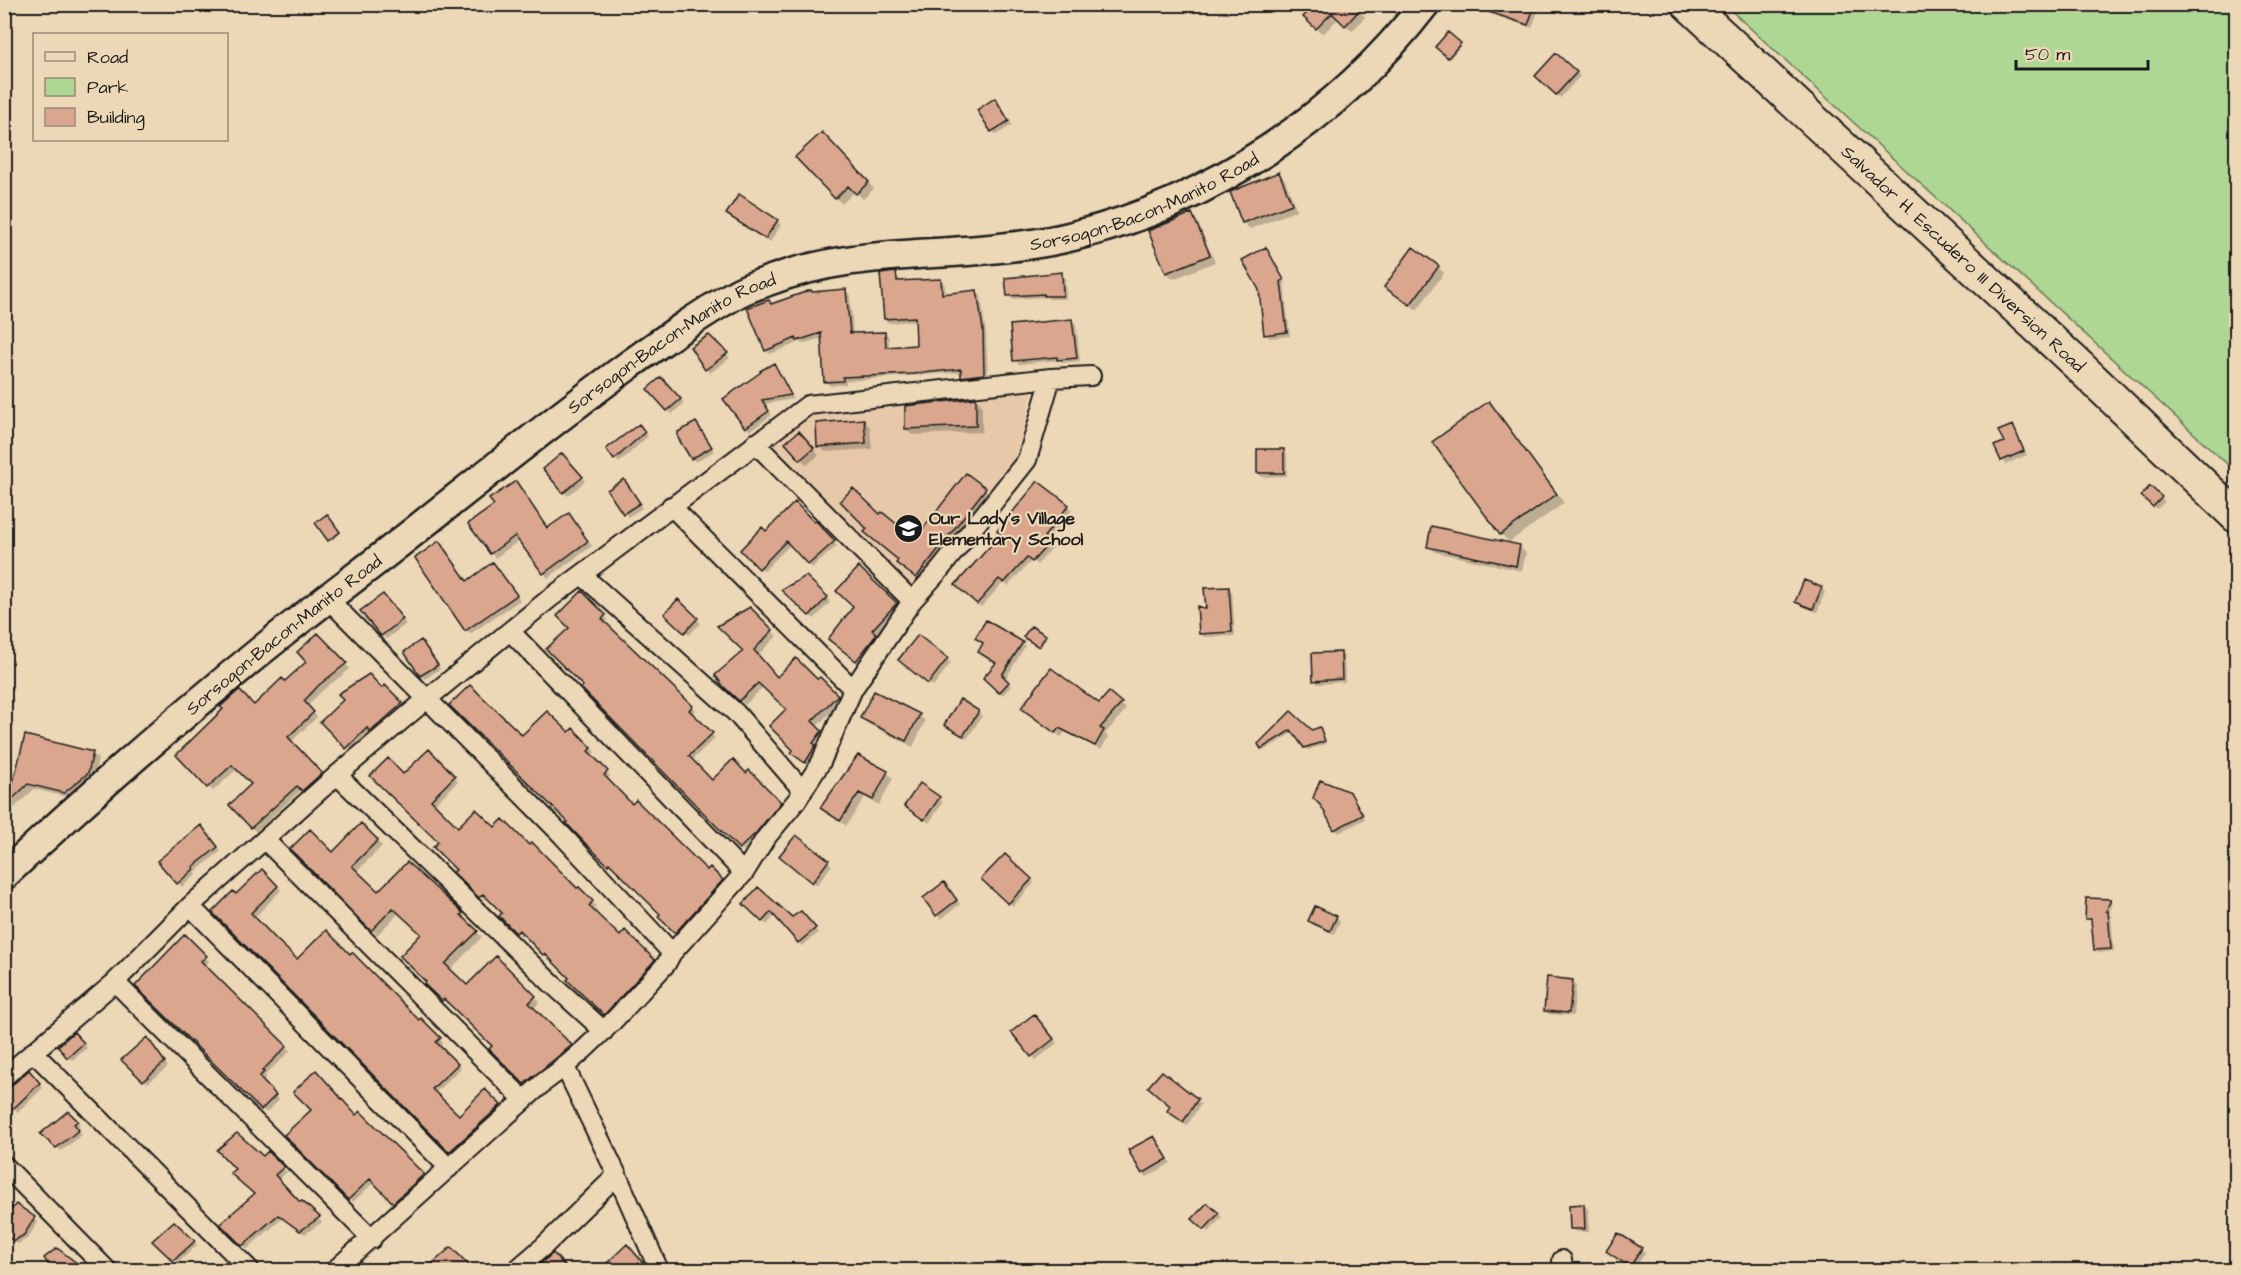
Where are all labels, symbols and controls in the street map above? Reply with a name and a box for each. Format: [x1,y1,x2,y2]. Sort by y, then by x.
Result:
legend [33,33,228,141]
scale bar [2016,33,2148,71]
text: 50 m [2025,42,2070,67]
text: Road [87,45,128,70]
text: Park [87,75,129,100]
text: Building [87,105,145,131]
street label: Salvador H. Escudero III Diversion Road [1835,140,2090,378]
street label: Sorsogon-Bacon-Manito Road [1028,147,1264,257]
street label: Sorsogon-Bacon-Manito Road [562,267,779,420]
place label: Our Lady's Village Elementary School [929,506,1084,553]
school or university icon: Our Lady's Village Elementary School [892,512,924,544]
street label: Sorsogon-Bacon-Manito Road [181,549,387,721]

